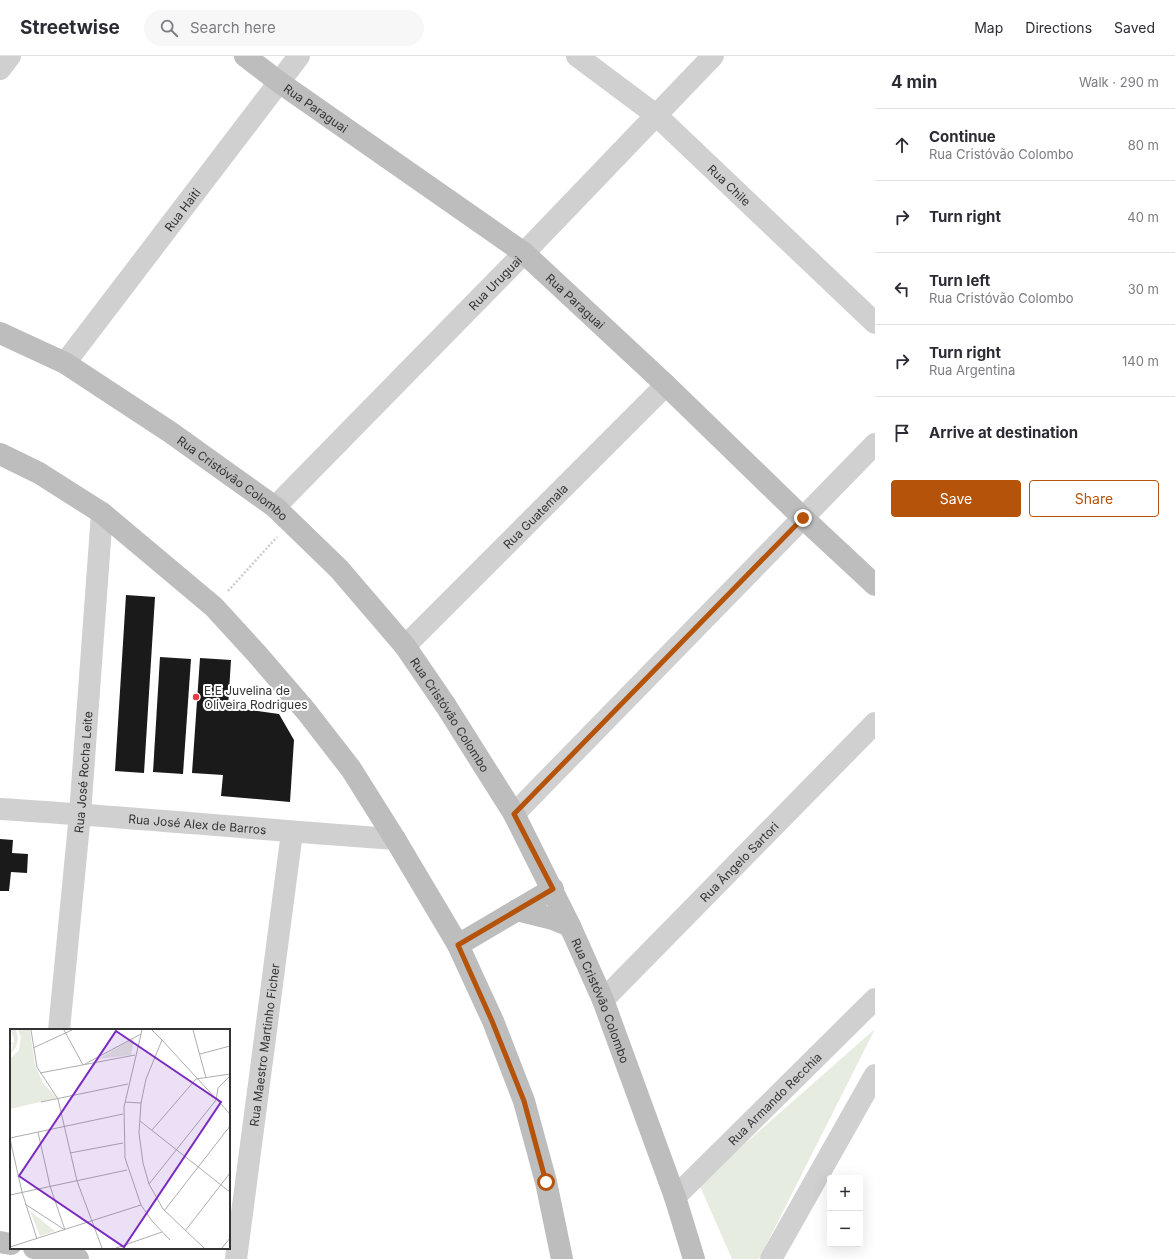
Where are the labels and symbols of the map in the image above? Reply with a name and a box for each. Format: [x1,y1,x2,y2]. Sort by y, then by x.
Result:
street label: Rua Paraguai [281,80,351,135]
street label: Rua Chile [705,161,754,209]
street label: Rua Haiti [161,185,203,234]
street label: Rua Uruguai [465,253,525,313]
street label: Rua Paraguai [543,270,608,332]
street label: Rua Cristóvão Colombo [175,432,291,523]
street label: Rua Guatemala [500,480,571,551]
route end [794,509,812,527]
street label: Rua Cristóvão Colombo [407,654,493,775]
place label: E.E Juvelina de Oliveira Rodrigues [204,683,308,712]
marker: E.E Juvelina de Oliveira Rodrigues [191,692,201,702]
street label: Rua José Rocha Leite [71,711,95,834]
street label: Rua José Alex de Barros [128,811,267,837]
street label: Rua Ângelo Sartori [696,818,781,905]
street label: Rua Cristóvão Colombo [569,936,633,1065]
street label: Rua Maestro Martinho Ficher [246,962,282,1127]
inset map [10,1029,230,1249]
street label: Rua Armando Recchia [725,1049,824,1148]
route start [537,1173,555,1191]

